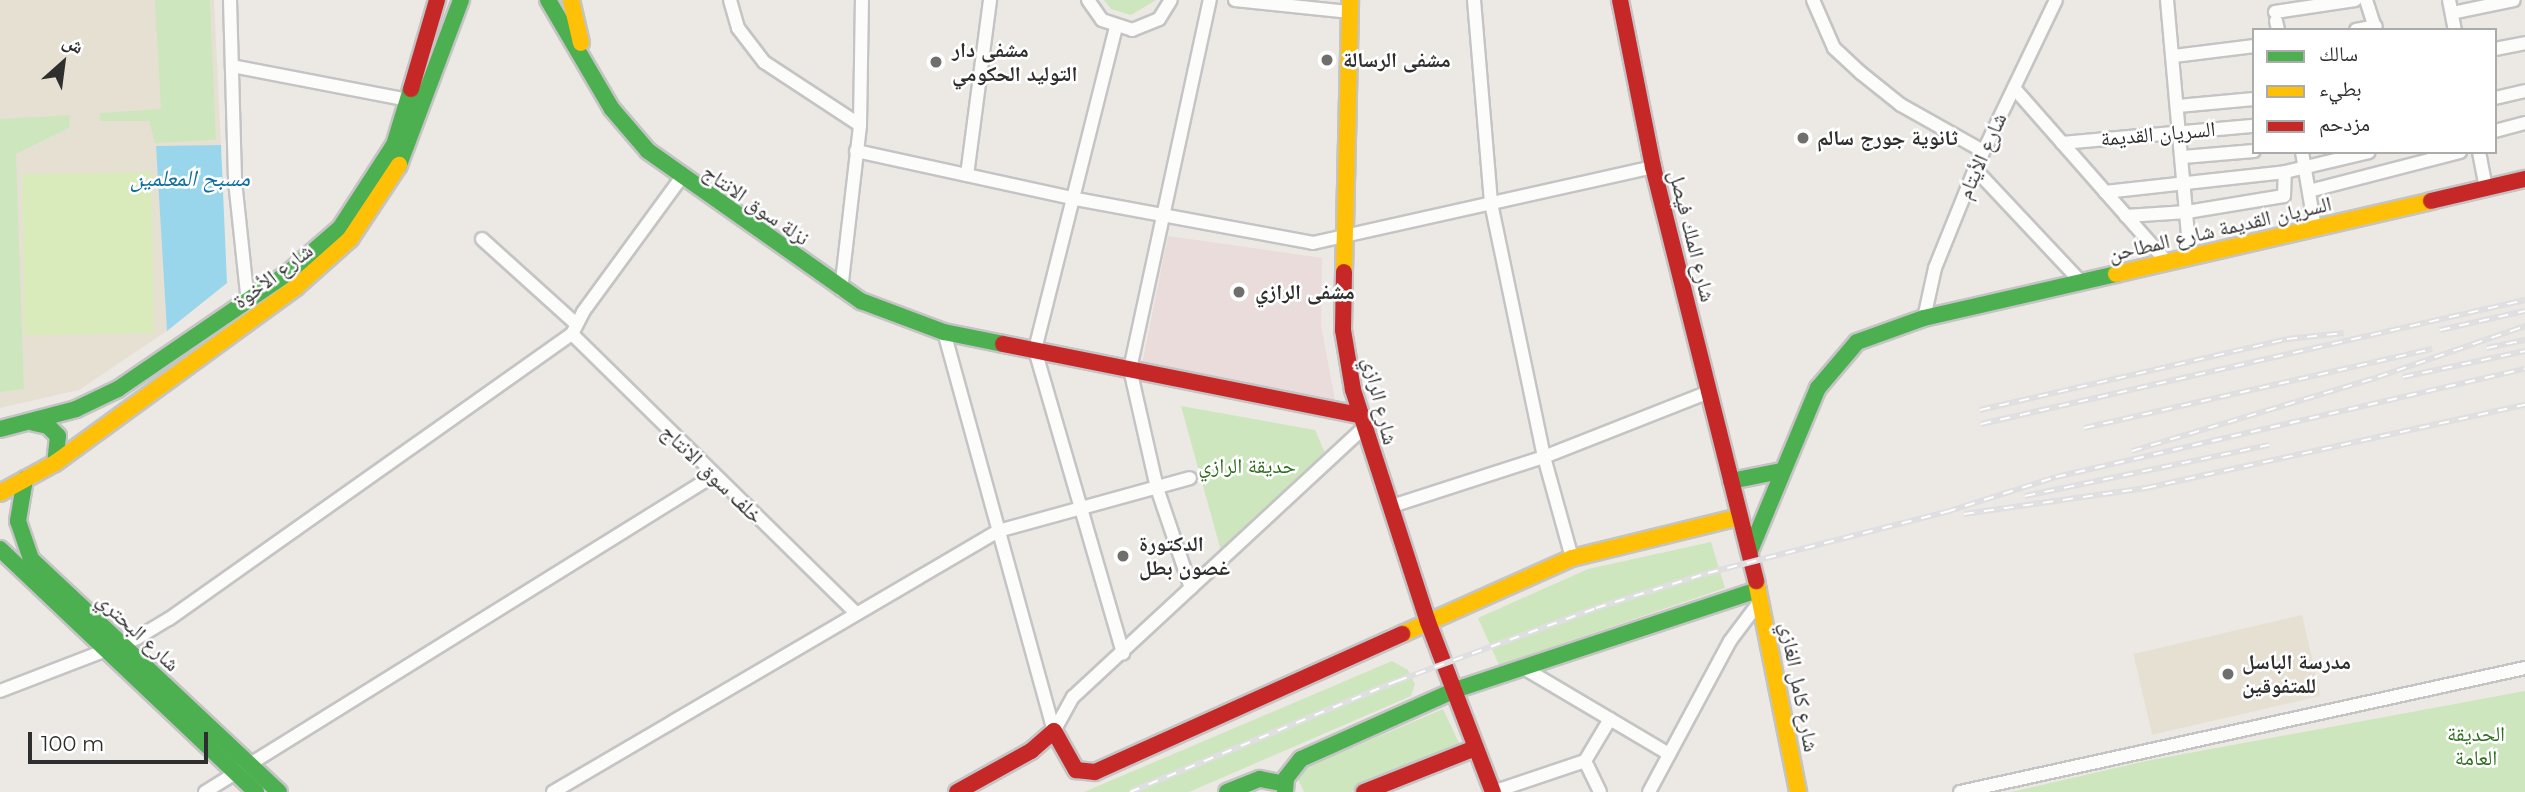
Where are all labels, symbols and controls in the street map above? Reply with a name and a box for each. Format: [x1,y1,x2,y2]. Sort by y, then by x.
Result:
north arrow [28,28,98,98]
legend [2252,28,2497,154]
text: ش [59,29,87,59]
place label: مشفى دار التوليد الحكومي [952,37,1077,87]
text: سالك [2319,41,2358,66]
place label: مشفى الرسالة [1343,47,1451,73]
marker: مشفى الرسالة [1317,50,1337,70]
marker: مشفى دار التوليد الحكومي [926,52,946,72]
text: بطيء [2319,76,2362,101]
street label: شارع الأيتام [1952,109,2012,203]
text: مزدحم [2319,111,2370,136]
street label: السريان القديمة [2100,116,2216,152]
place label: ثانوية جورج سالم [1817,125,1958,151]
marker: ثانوية جورج سالم [1795,130,1811,146]
street label: نزلة سوق الانتاج [698,159,814,251]
water label: مسبح المعلمين [130,164,250,192]
street label: شارع الملك فيصل [1663,168,1721,304]
street label: السريان القديمة شارع المطاحن [2106,191,2334,267]
street label: شارع الأخوة [228,238,318,314]
place label: مشفى الرازي [1255,279,1355,305]
marker: مشفى الرازي [1229,282,1249,302]
street label: شارع الرازي [1357,355,1403,447]
street label: خلف سوق الانتاج [656,419,768,529]
park label: حديقة الرازي [1198,453,1296,479]
place label: الدكتورة غصون بطل [1139,531,1230,581]
marker: الدكتورة غصون بطل [1113,546,1133,566]
street label: شارع البحتري [91,587,185,677]
street label: شارع كامل الغازي [1774,620,1824,754]
place label: مدرسة الباسل للمتفوقين [2242,649,2351,699]
marker: مدرسة الباسل للمتفوقين [2220,666,2236,682]
scale bar [32,718,212,762]
park label: الحديقة العامة [2447,721,2505,771]
text: 100 m [41,731,104,756]

